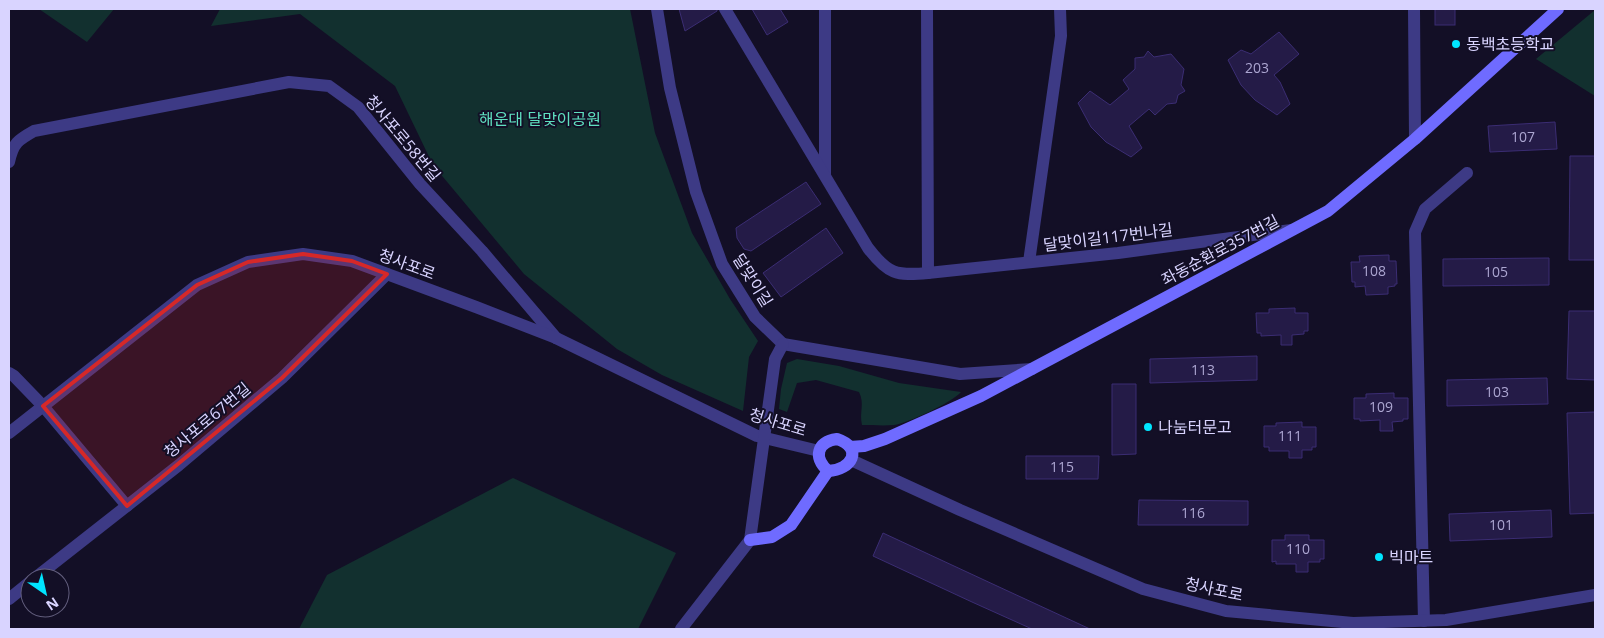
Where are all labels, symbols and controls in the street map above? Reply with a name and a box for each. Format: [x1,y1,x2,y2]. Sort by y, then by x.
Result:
place label: 동백초등학교 [1466,33,1554,55]
marker: 동백초등학교 [1450,38,1462,50]
house number: 203 [1245,58,1269,77]
street label: 청사포로58번길 [360,90,446,186]
park label: 해운대 달맞이공원 [479,108,601,130]
house number: 107 [1511,127,1535,146]
street label: 좌동순환로357번길 [1157,210,1283,290]
street label: 달맞이길117번나길 [1042,218,1174,256]
street label: 청사포로 [376,244,439,284]
street label: 달맞이길 [728,249,778,311]
house number: 108 [1362,261,1386,280]
house number: 105 [1484,262,1508,281]
house number: 113 [1191,360,1215,379]
street label: 청사포로67번길 [159,377,255,463]
house number: 103 [1485,382,1509,401]
house number: 109 [1369,397,1393,416]
street label: 청사포로 [747,403,810,441]
place label: 나눔터문고 [1158,416,1232,438]
marker: 나눔터문고 [1142,421,1154,433]
house number: 111 [1278,426,1302,445]
house number: 115 [1050,457,1074,476]
house number: 116 [1181,503,1205,522]
house number: 101 [1489,515,1513,534]
house number: 110 [1286,539,1310,558]
place label: 빅마트 [1389,546,1433,568]
marker: 빅마트 [1373,551,1385,563]
north arrow [20,568,70,618]
street label: 청사포로 [1183,572,1245,606]
text: N [43,593,63,615]

